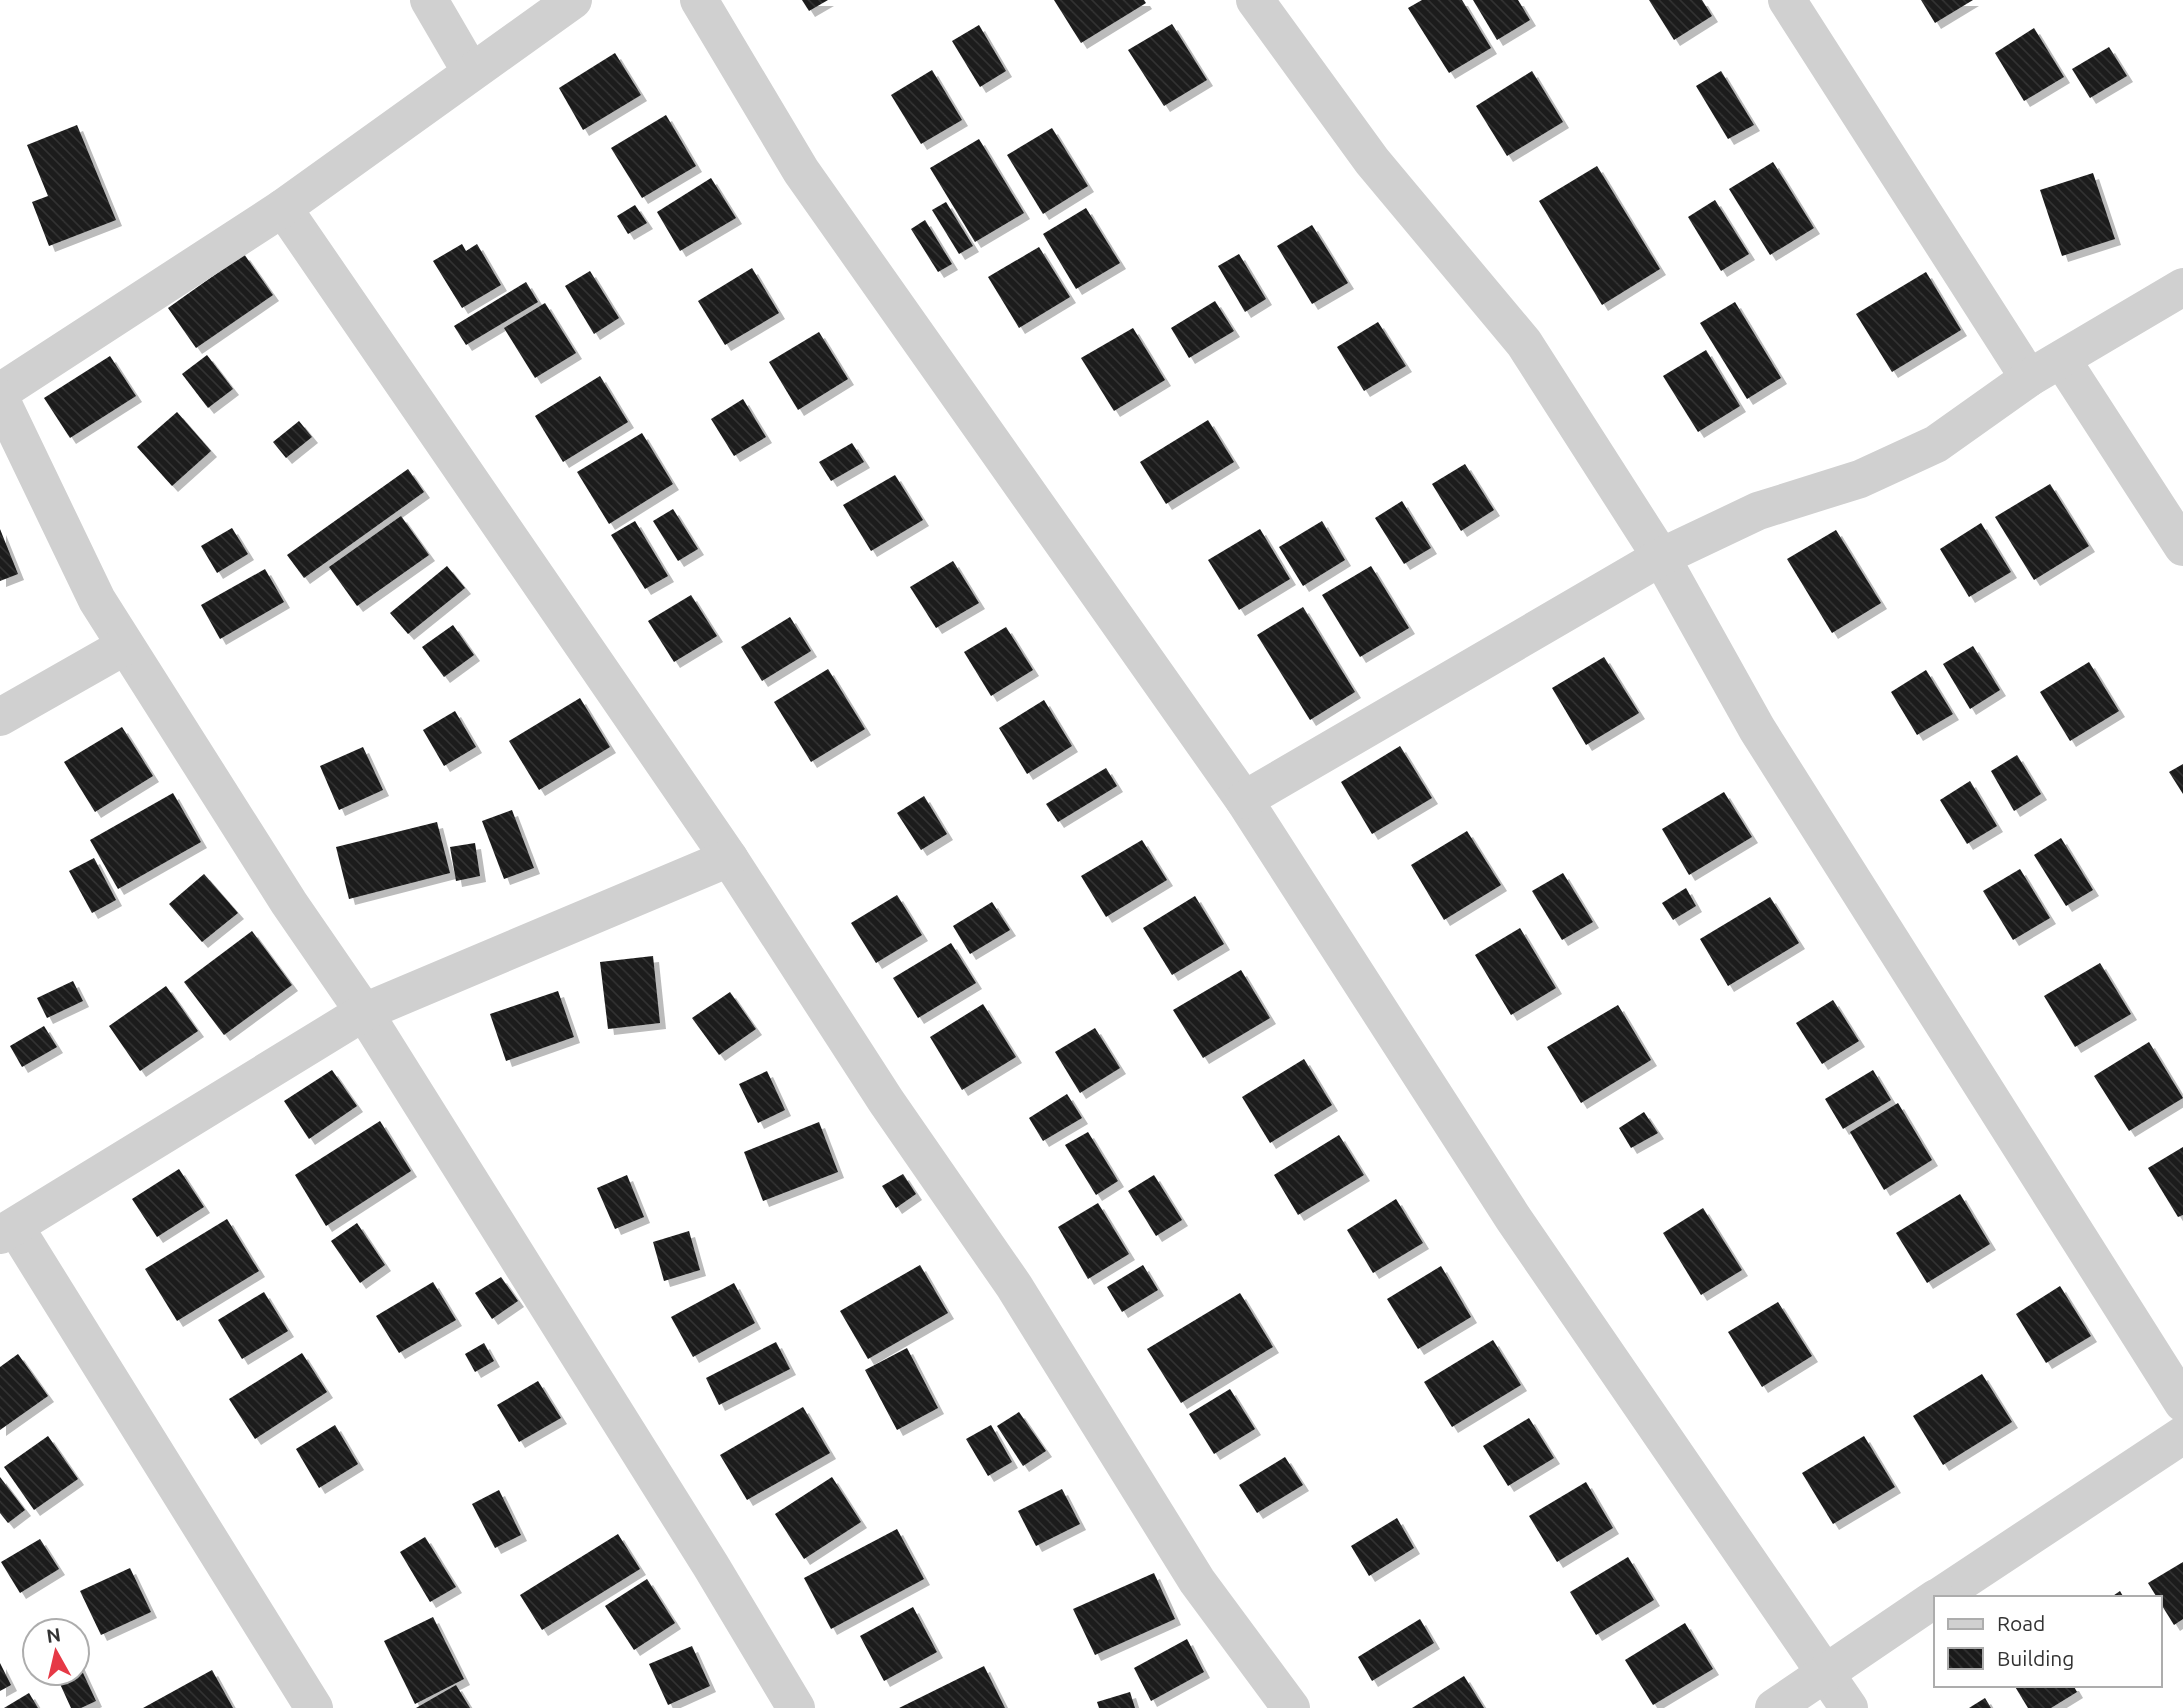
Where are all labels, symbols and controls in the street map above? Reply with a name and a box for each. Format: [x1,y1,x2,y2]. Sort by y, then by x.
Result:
legend [1934,1596,2162,1687]
text: Road [1997,1611,2045,1635]
north arrow [21,1617,91,1687]
text: N [45,1623,62,1647]
text: Building [1997,1646,2074,1670]

